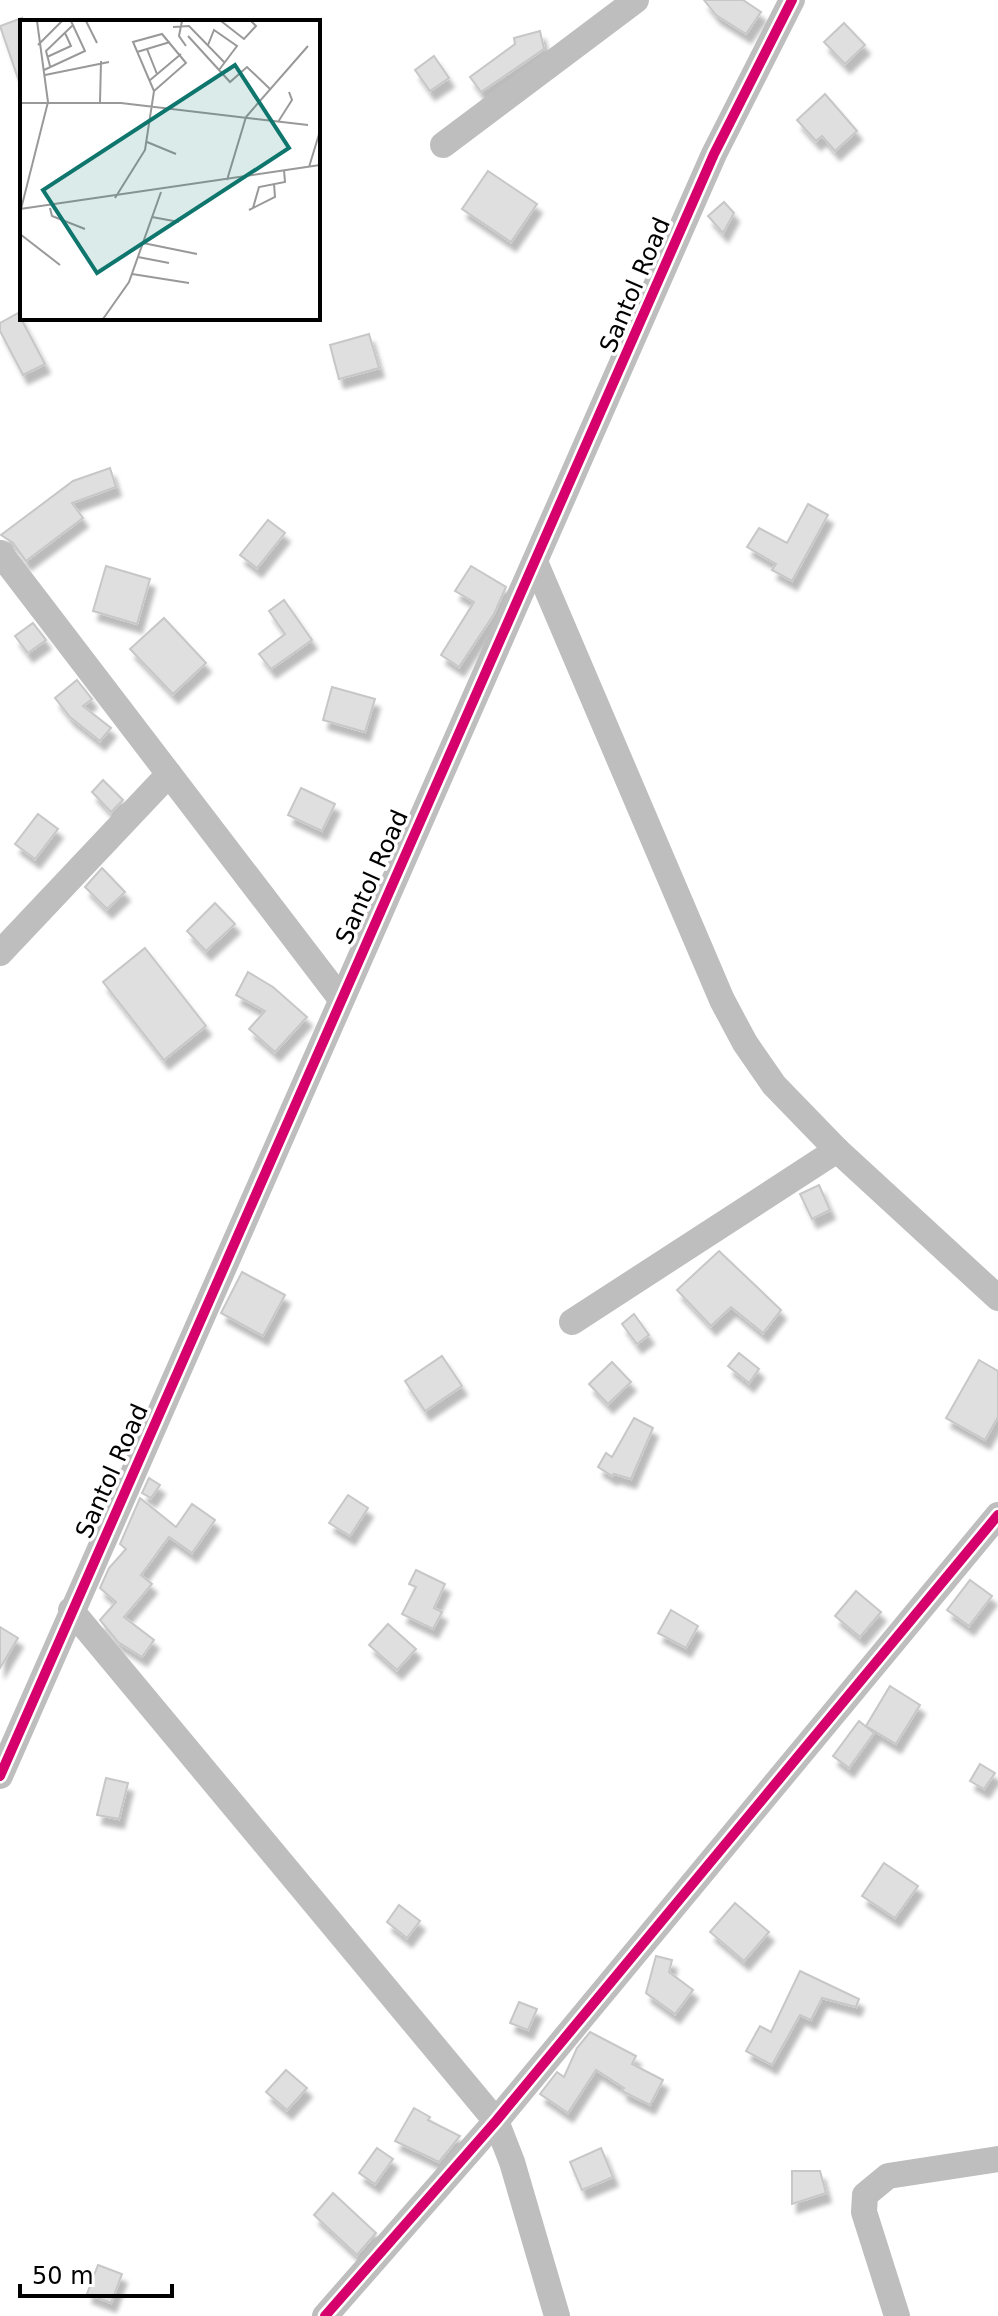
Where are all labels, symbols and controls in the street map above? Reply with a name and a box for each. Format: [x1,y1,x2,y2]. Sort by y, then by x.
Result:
inset map [20,20,320,320]
street label: Santol Road [594,213,676,357]
street label: Santol Road [330,806,414,948]
street label: Santol Road [70,1400,154,1542]
scale bar [20,2248,172,2298]
text: 50 m [32,2262,94,2290]

